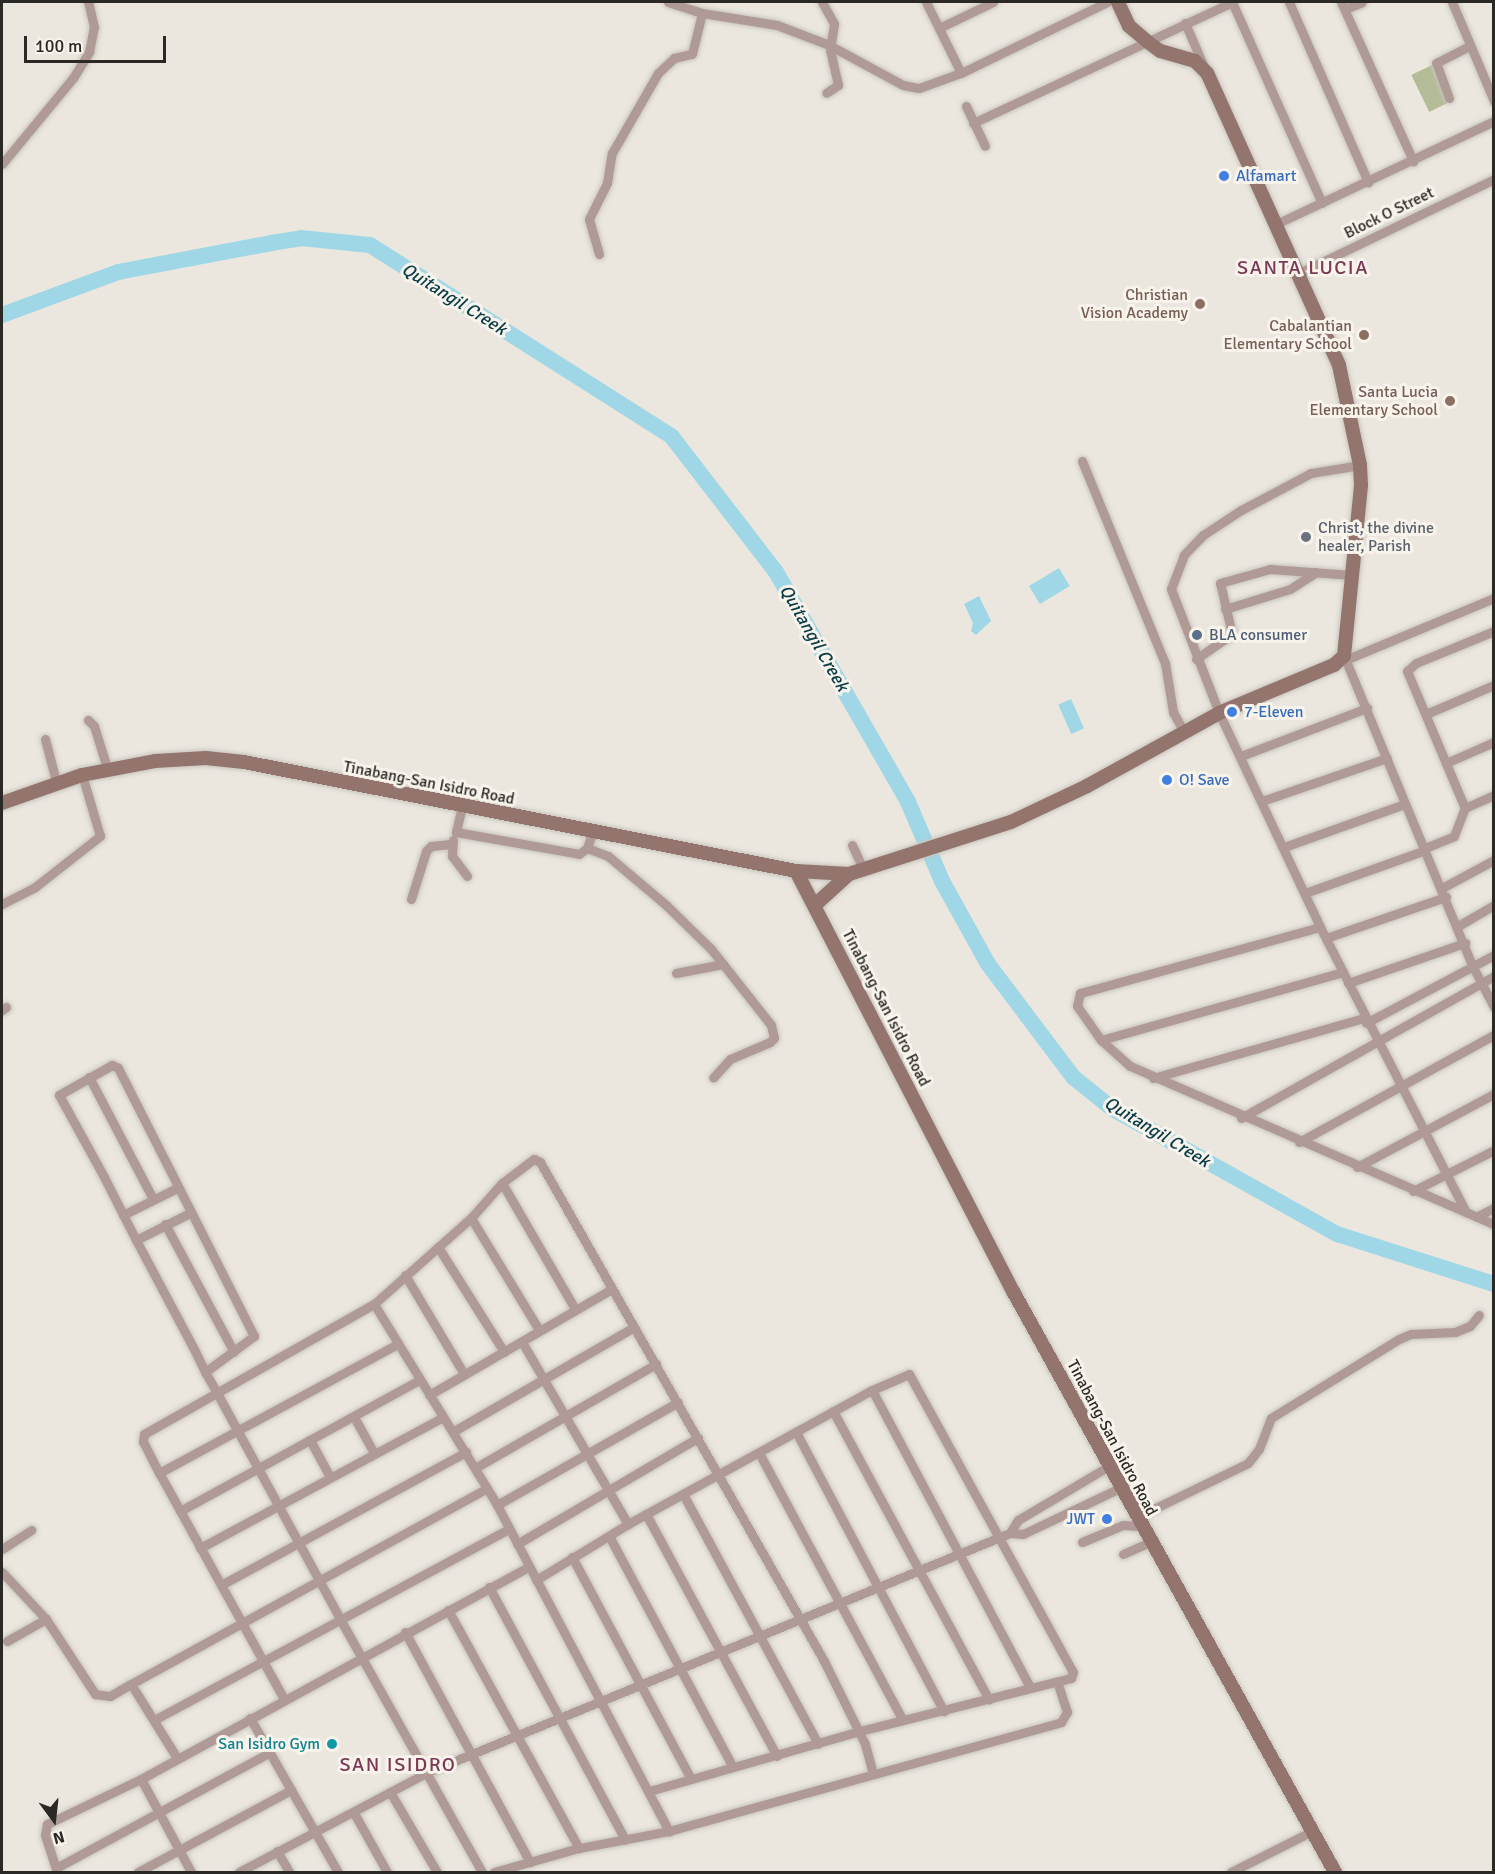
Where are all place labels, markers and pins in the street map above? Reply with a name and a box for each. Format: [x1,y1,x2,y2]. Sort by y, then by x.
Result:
place label: Alfamart [1236,166,1296,186]
marker: Alfamart [1217,169,1231,183]
place label: Christian Vision Academy [1081,285,1188,323]
marker: Christian Vision Academy [1193,297,1207,311]
place label: Cabalantian Elementary School [1223,316,1352,354]
marker: Cabalantian Elementary School [1357,328,1371,342]
place label: Santa Lucia Elementary School [1309,382,1438,420]
marker: Santa Lucia Elementary School [1443,394,1457,408]
place label: Christ, the divine healer, Parish [1318,518,1434,556]
marker: Christ, the divine healer, Parish [1299,530,1313,544]
place label: BLA consumer [1209,625,1307,645]
marker: BLA consumer [1190,628,1204,642]
place label: 7-Eleven [1244,702,1303,722]
marker: 7-Eleven [1225,705,1239,719]
place label: O! Save [1179,770,1229,790]
marker: O! Save [1160,773,1174,787]
place label: JWT [1066,1509,1095,1529]
marker: JWT [1100,1512,1114,1526]
place label: San Isidro Gym [218,1734,320,1754]
marker: San Isidro Gym [325,1737,339,1751]

